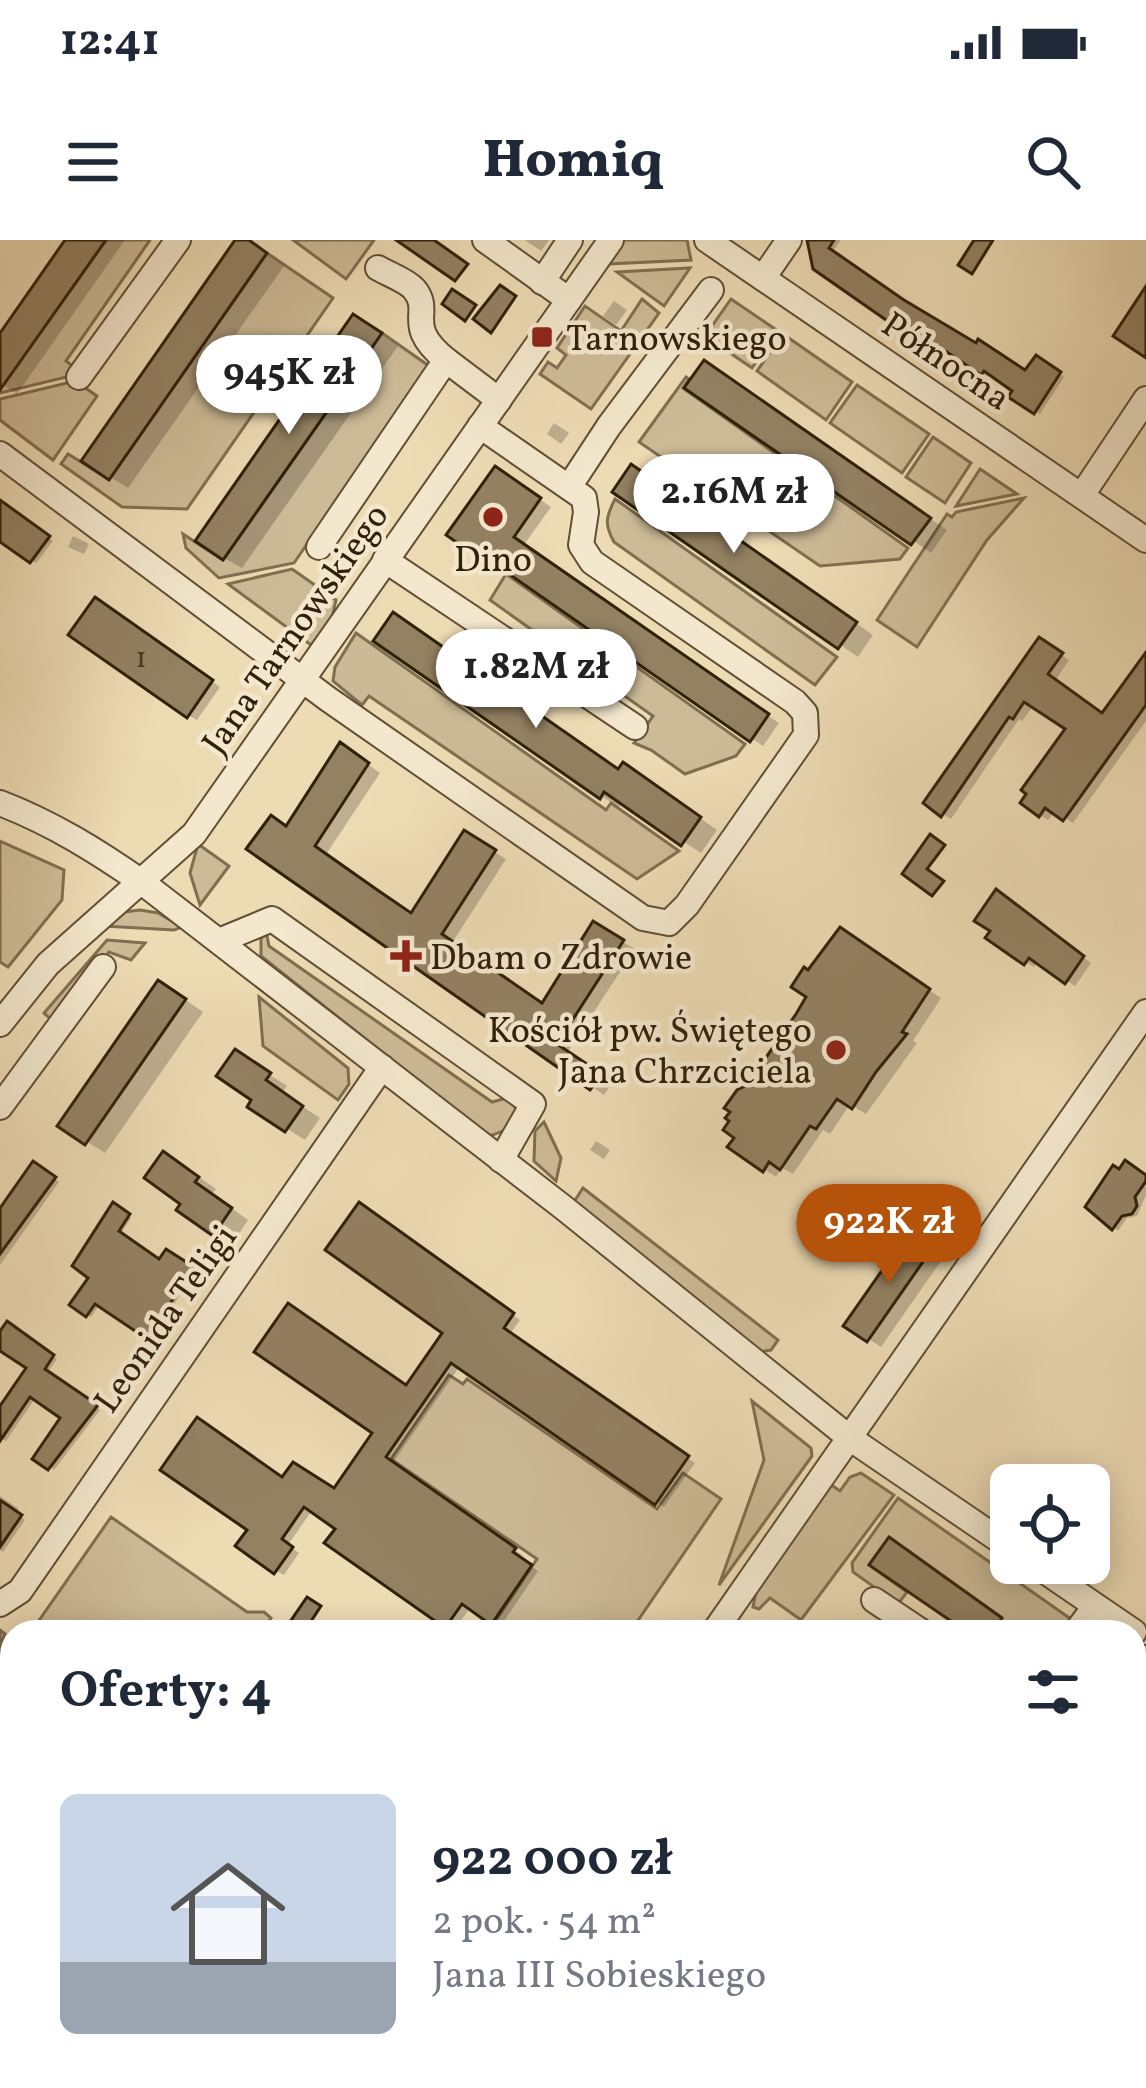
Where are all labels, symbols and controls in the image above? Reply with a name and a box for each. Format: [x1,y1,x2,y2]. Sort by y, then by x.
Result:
text: 12:41 [60,11,160,74]
text: Homiq [483,125,663,200]
icon: menu [60,129,126,195]
icon: search [1020,129,1086,195]
street label: Północna [870,302,1019,425]
place label: Tarnowskiego [566,316,787,366]
marker: Tarnowskiego [529,324,555,350]
pin: 945K zł [178,335,400,437]
text: 945K zł [223,347,355,401]
pin: 2.16M zł [610,454,858,556]
text: 2.16M zł [660,466,808,520]
street label: Jana Tarnowskiego [192,495,403,766]
marker: Dino [480,504,506,530]
place label: Dino [454,537,532,587]
pin: 1.82M zł [412,629,660,731]
house number: 1 [135,638,147,680]
text: 1.82M zł [463,641,609,695]
place label: Dbam o Zdrowie [430,935,692,985]
marker: Dbam o Zdrowie [393,943,419,969]
place label: Kościół pw. Świętego Jana Chrzciciela [488,1008,812,1099]
marker: Kościół pw. Świętego Jana Chrzciciela [823,1037,849,1063]
pin: 922K zł [778,1184,1000,1286]
text: 922K zł [823,1196,955,1250]
street label: Leonida Teligi [84,1216,251,1425]
map controls [990,1464,1110,1584]
button: locate [990,1464,1110,1584]
text: Oferty: 4 [60,1657,272,1728]
icon: filters [1020,1659,1086,1725]
text: 922 000 zł [432,1825,672,1896]
icon: home [156,1842,300,1986]
text: 2 pok. · 54 m² [432,1896,656,1950]
text: Jana III Sobieskiego [432,1950,766,2004]

